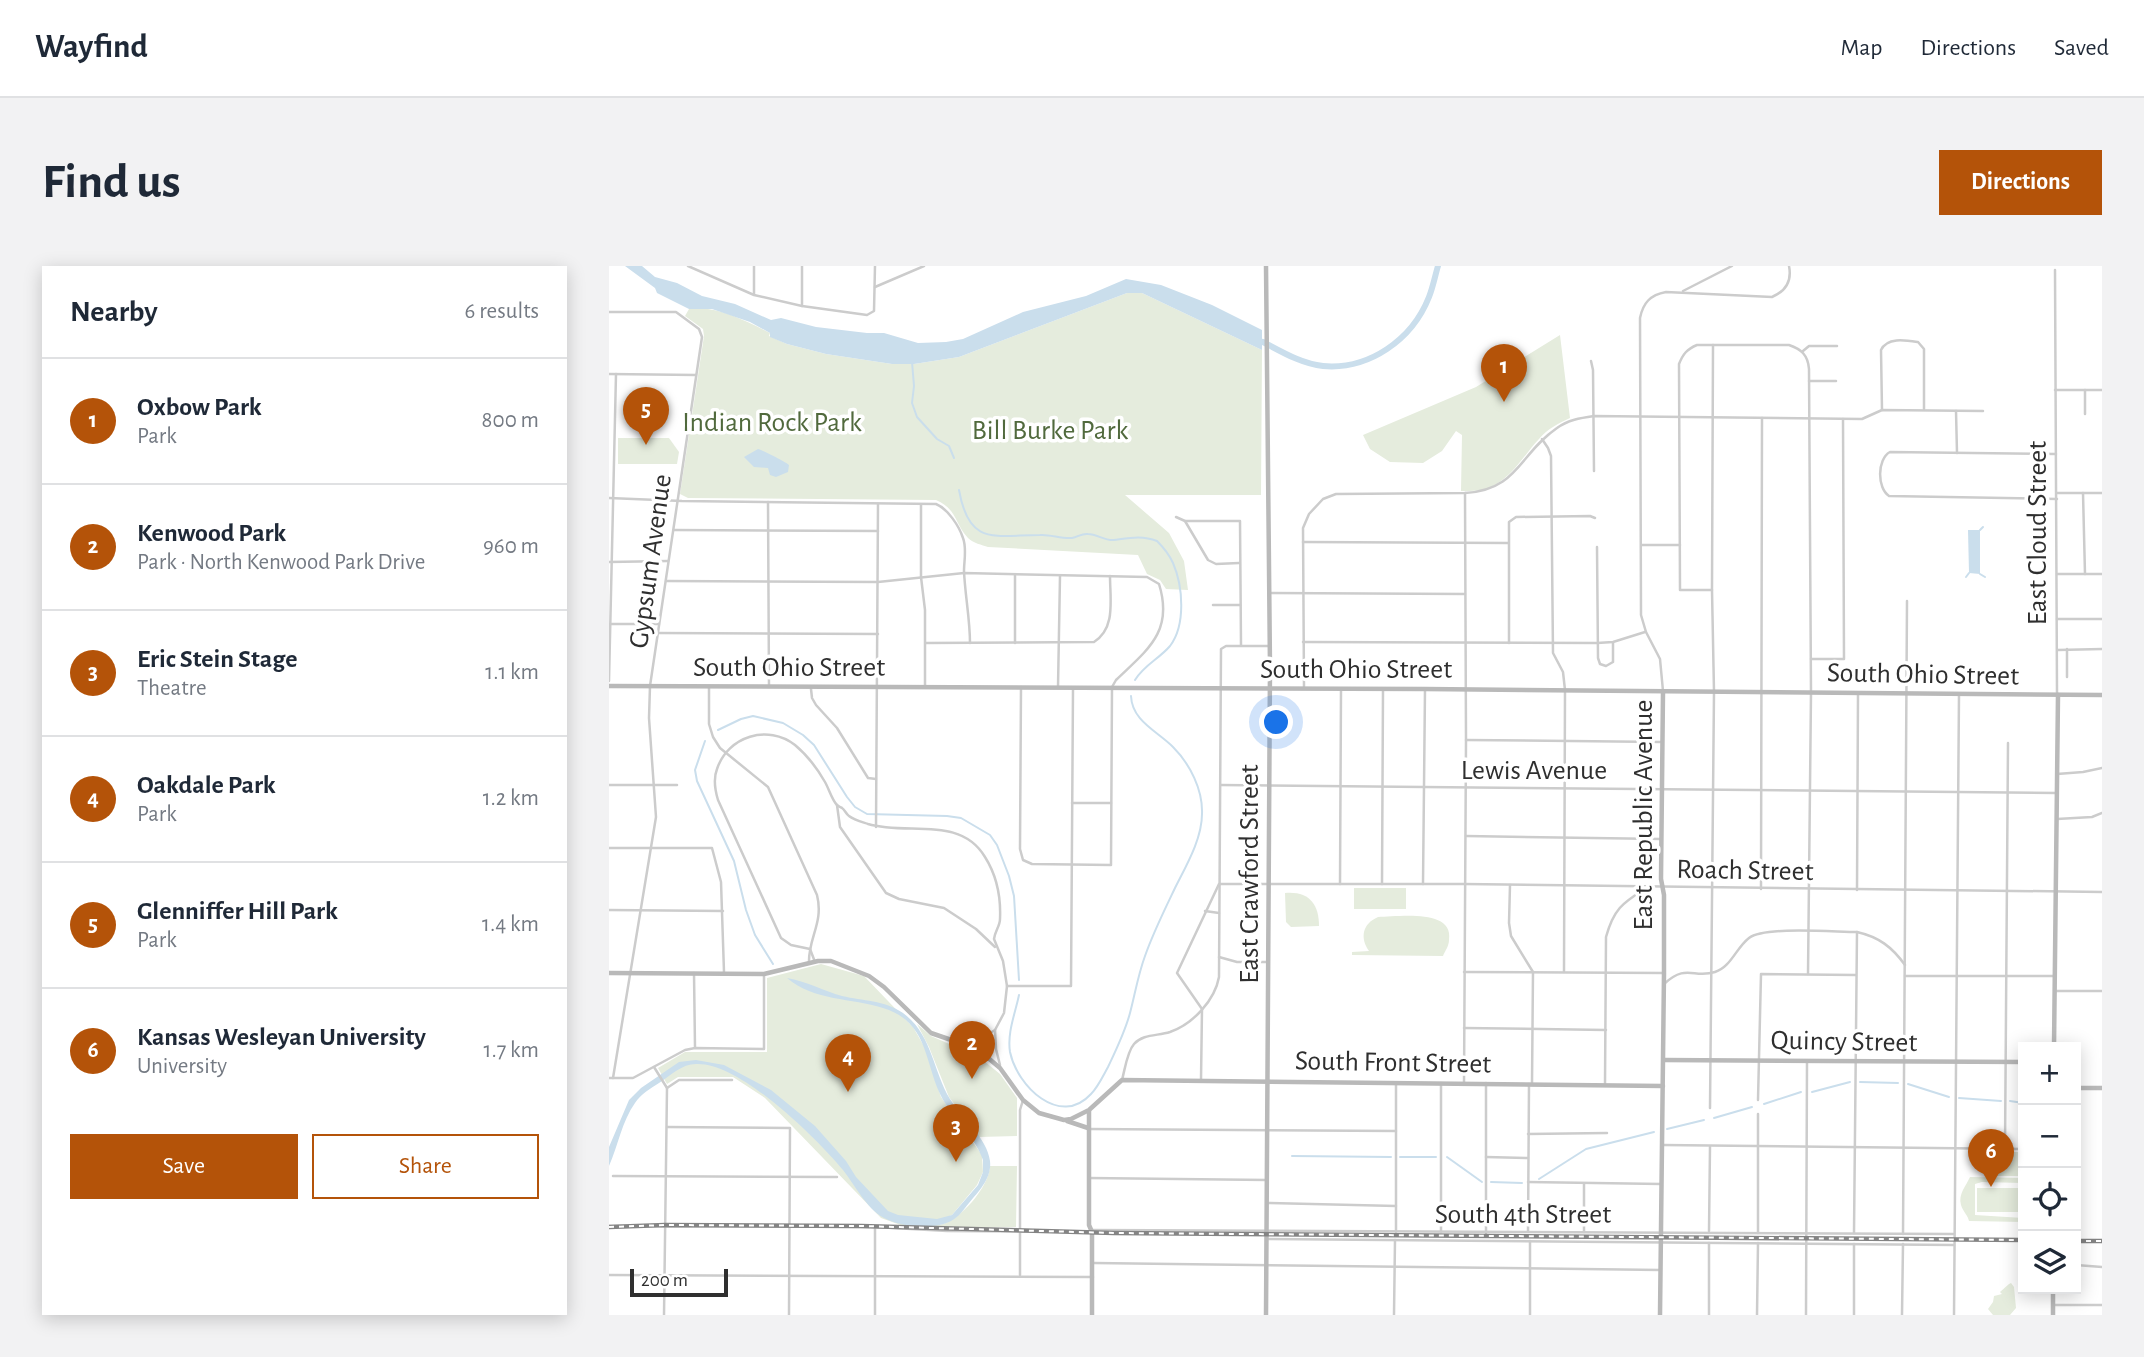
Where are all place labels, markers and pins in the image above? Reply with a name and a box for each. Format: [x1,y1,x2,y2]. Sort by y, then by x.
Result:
pin: 1 [1481,344,1527,402]
pin: 5 [623,387,669,445]
pin: 2 [949,1021,995,1079]
pin: 4 [825,1034,871,1092]
pin: 3 [933,1104,979,1162]
pin: 6 [1968,1129,2014,1187]

